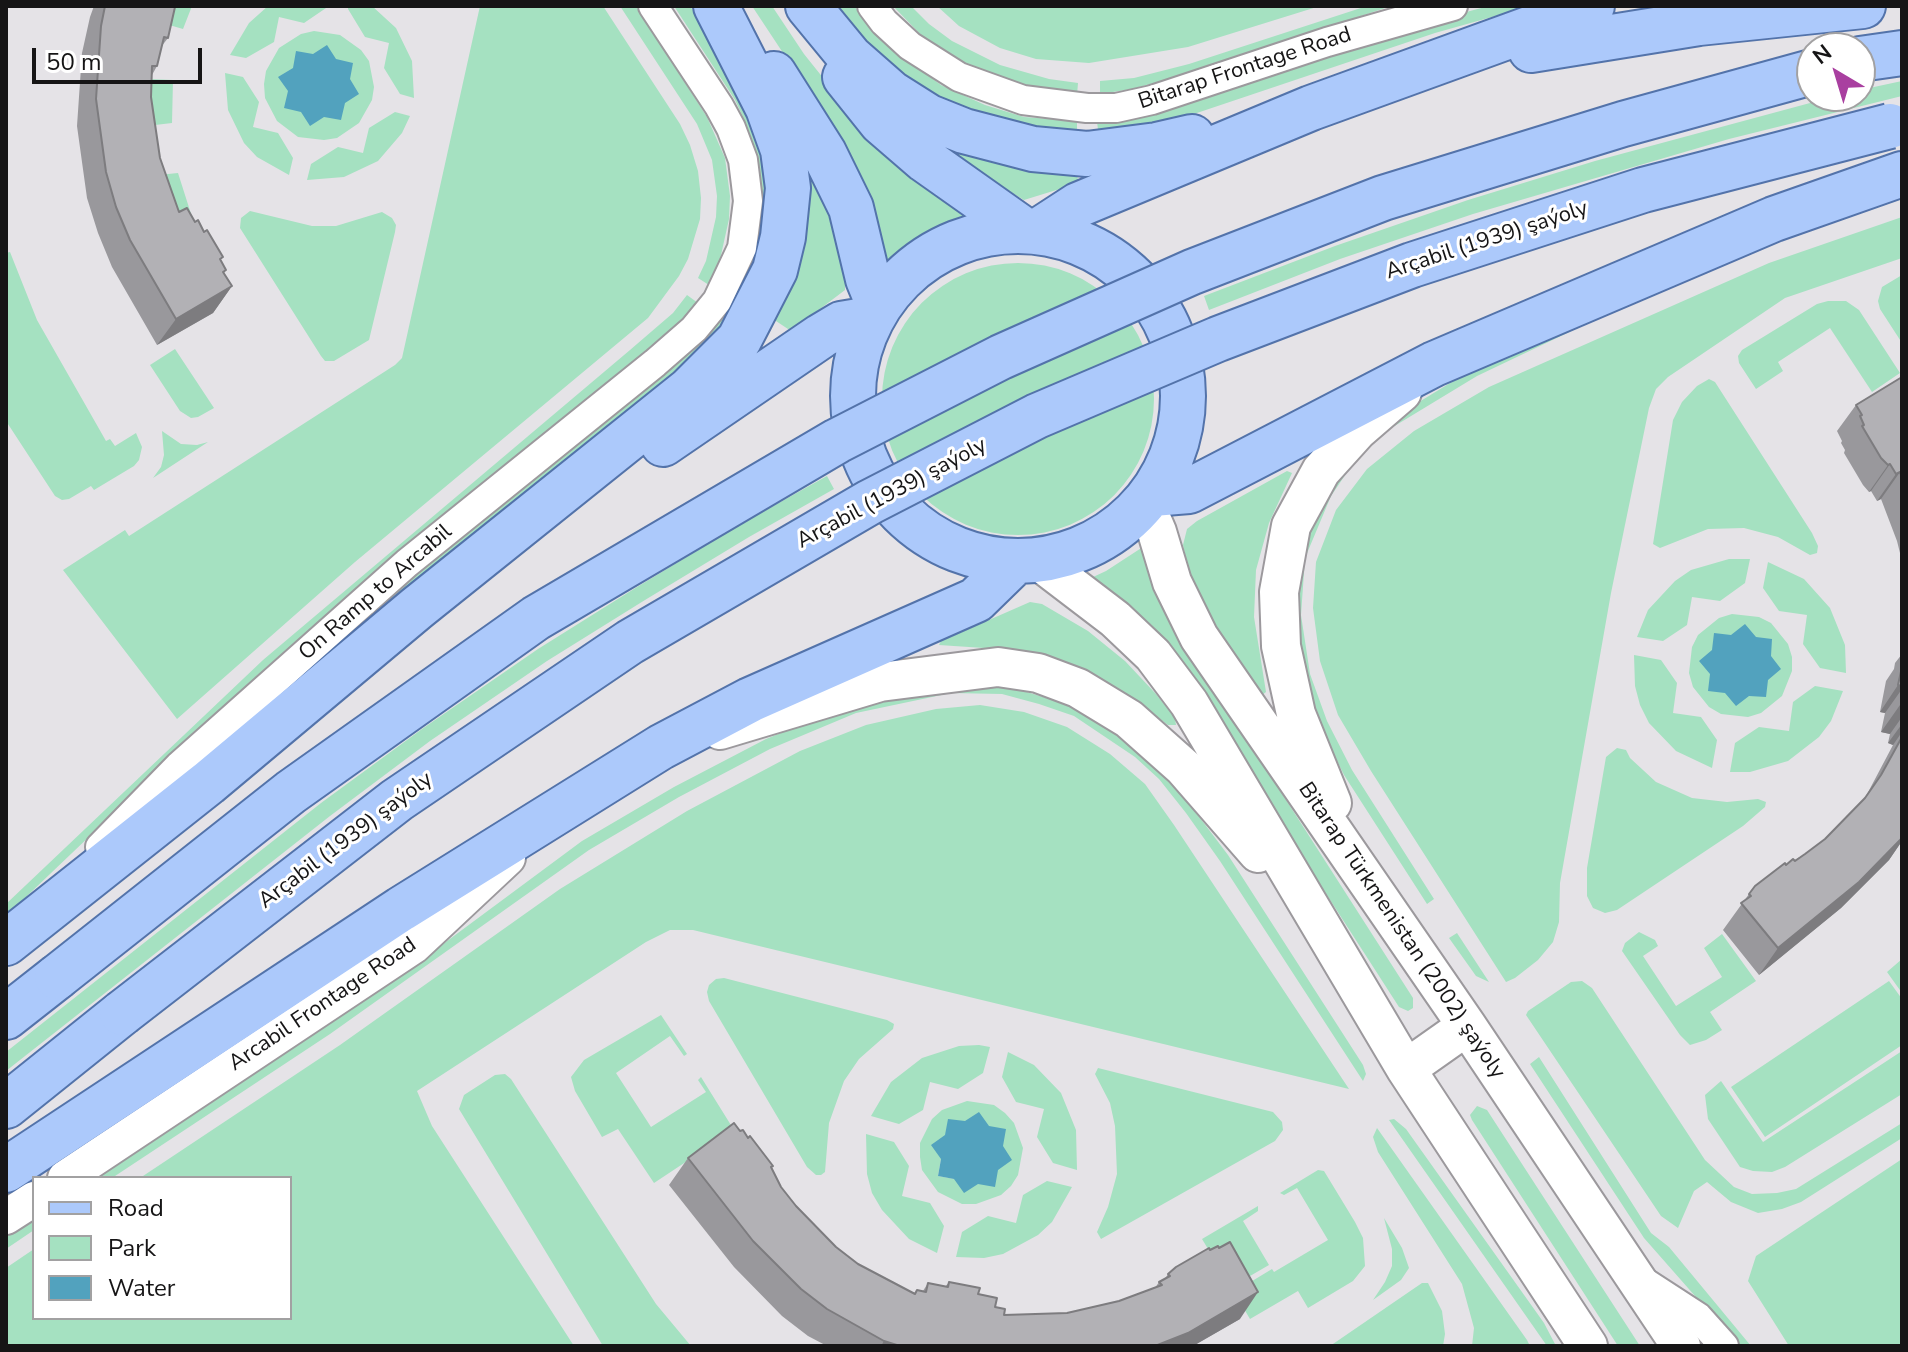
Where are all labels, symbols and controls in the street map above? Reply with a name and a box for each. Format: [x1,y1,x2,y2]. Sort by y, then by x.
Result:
street label: Bitarap Frontage Road [1135,22,1355,116]
scale bar [36,32,206,82]
north arrow [1796,32,1876,112]
text: N [1807,38,1838,72]
text: 50 m [46,46,102,78]
street label: Arçabil (1939) şaýoly [1383,196,1591,286]
street label: Arçabil (1939) şaýoly [793,433,991,555]
street label: On Ramp to Arcabil [294,519,458,667]
street label: Arçabil (1939) şaýoly [254,767,438,915]
street label: Bitarap Türkmenistan (2002) şaýoly [1292,778,1510,1084]
street label: Arcabil Frontage Road [224,932,422,1078]
legend [32,1176,292,1320]
text: Road [108,1192,164,1224]
text: Park [108,1232,156,1264]
text: Water [108,1272,175,1304]

